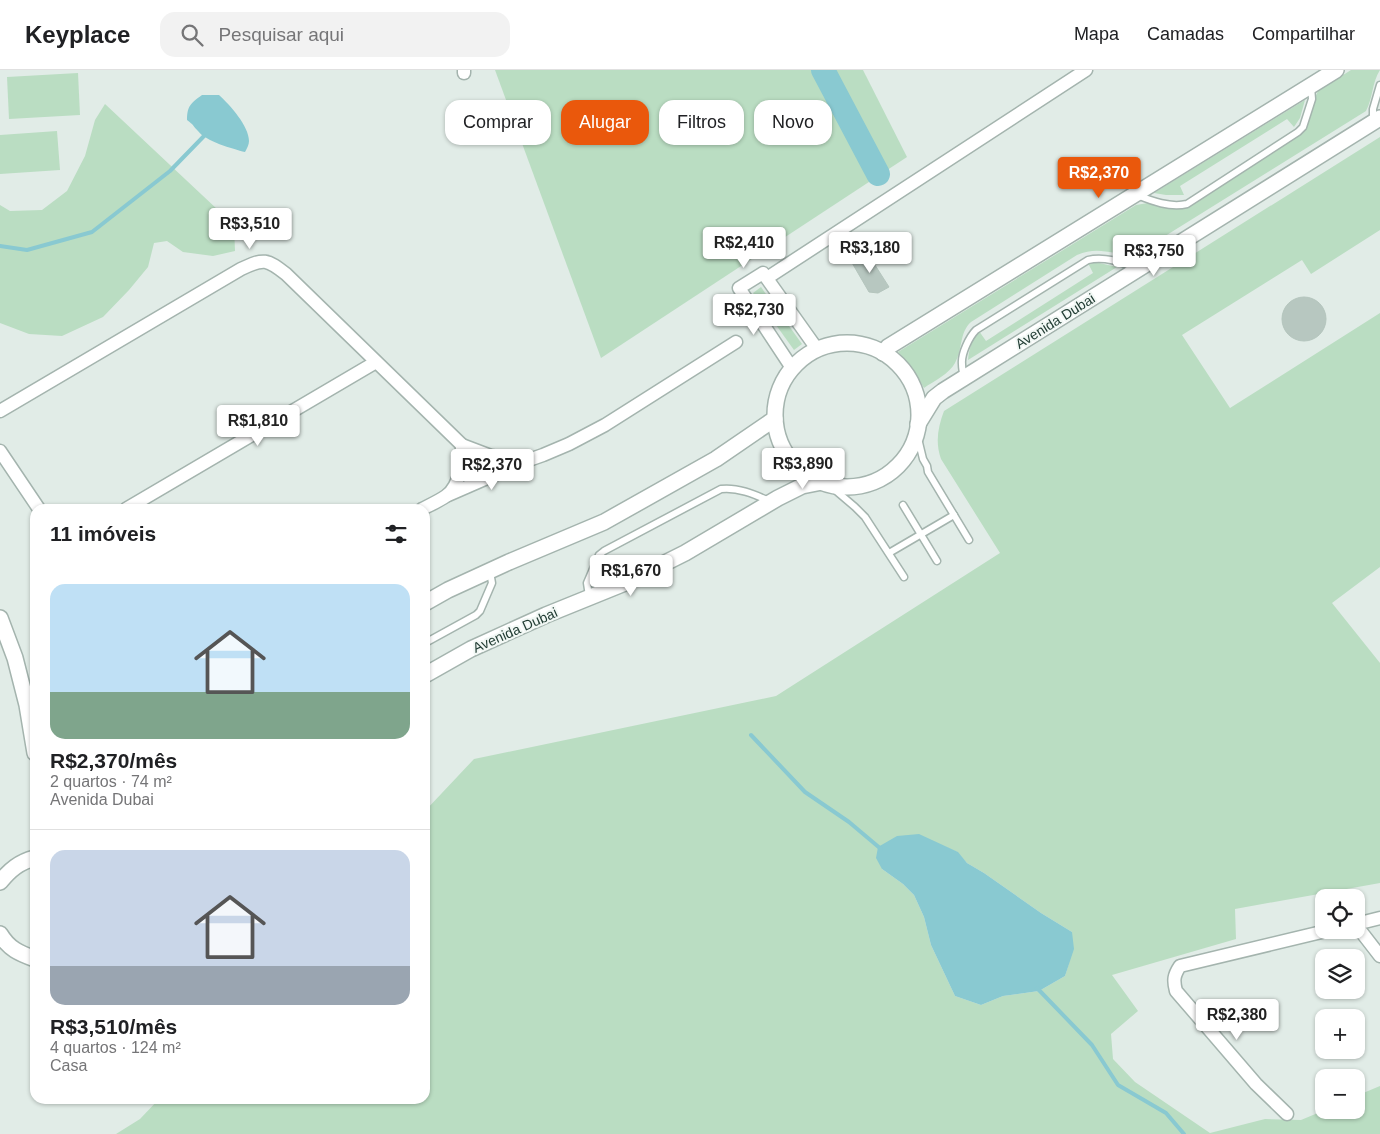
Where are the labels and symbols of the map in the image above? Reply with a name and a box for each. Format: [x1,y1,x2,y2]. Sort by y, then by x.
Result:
pin: R$2,370 [1053,156,1145,199]
pin: R$3,510 [204,208,296,250]
pin: R$2,410 [698,226,790,269]
pin: R$3,180 [824,232,916,274]
pin: R$3,750 [1108,234,1200,277]
street label: Avenida Dubai [1012,290,1098,352]
pin: R$2,730 [708,294,800,336]
pin: R$1,810 [212,404,304,447]
pin: R$2,370 [446,448,538,491]
pin: R$3,890 [757,448,849,490]
pin: R$1,670 [585,554,677,597]
street label: Avenida Dubai [470,604,560,656]
pin: R$2,380 [1191,998,1283,1041]

